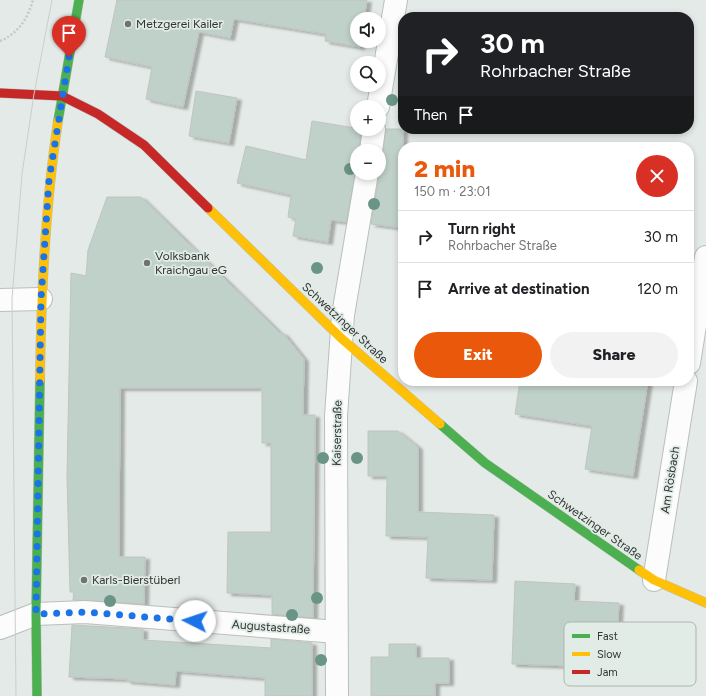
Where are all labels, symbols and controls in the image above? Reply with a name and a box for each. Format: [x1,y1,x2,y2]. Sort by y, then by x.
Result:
map controls [350,12,386,180]
button: sound [350,12,386,48]
pin [52,16,86,57]
place label: Metzgerei Kailer [136,17,222,31]
marker: Metzgerei Kailer [123,19,133,29]
icon: arrive [58,22,80,44]
text: 30 m [480,26,545,60]
icon: right [414,28,466,80]
button: search [350,56,386,92]
text: Rohrbacher Straße [480,60,631,82]
button: + [350,100,386,136]
icon: arrive [455,104,477,126]
text: Then [414,106,447,124]
button: − [350,144,386,180]
text: 2 min [414,154,475,183]
button: close [636,155,678,197]
text: 150 m · 23:01 [414,184,491,199]
text: Turn right [448,220,516,238]
icon: right [414,226,436,248]
text: 30 m [644,228,678,246]
text: Rohrbacher Straße [448,238,557,253]
place label: Volksbank Kraichgau eG [155,249,227,277]
marker: Volksbank Kraichgau eG [142,258,152,268]
icon: arrive [414,278,436,300]
street label: Schwetzinger Straße [299,280,391,367]
text: Arrive at destination [448,280,589,298]
text: 120 m [637,280,678,298]
button: Exit [414,332,542,378]
button: Share [550,332,678,378]
street label: Kaiserstraße [329,399,345,466]
street label: Am Rösbach [658,445,682,515]
street label: Schwetzinger Straße [545,487,645,563]
place label: Karls-Bierstüberl [92,573,180,587]
marker: Karls-Bierstüberl [79,575,89,585]
position arrow [174,600,216,642]
street label: Augustastraße [231,617,311,637]
legend [564,622,696,686]
text: Fast [597,630,618,643]
text: Slow [597,648,621,661]
text: Jam [597,666,618,679]

